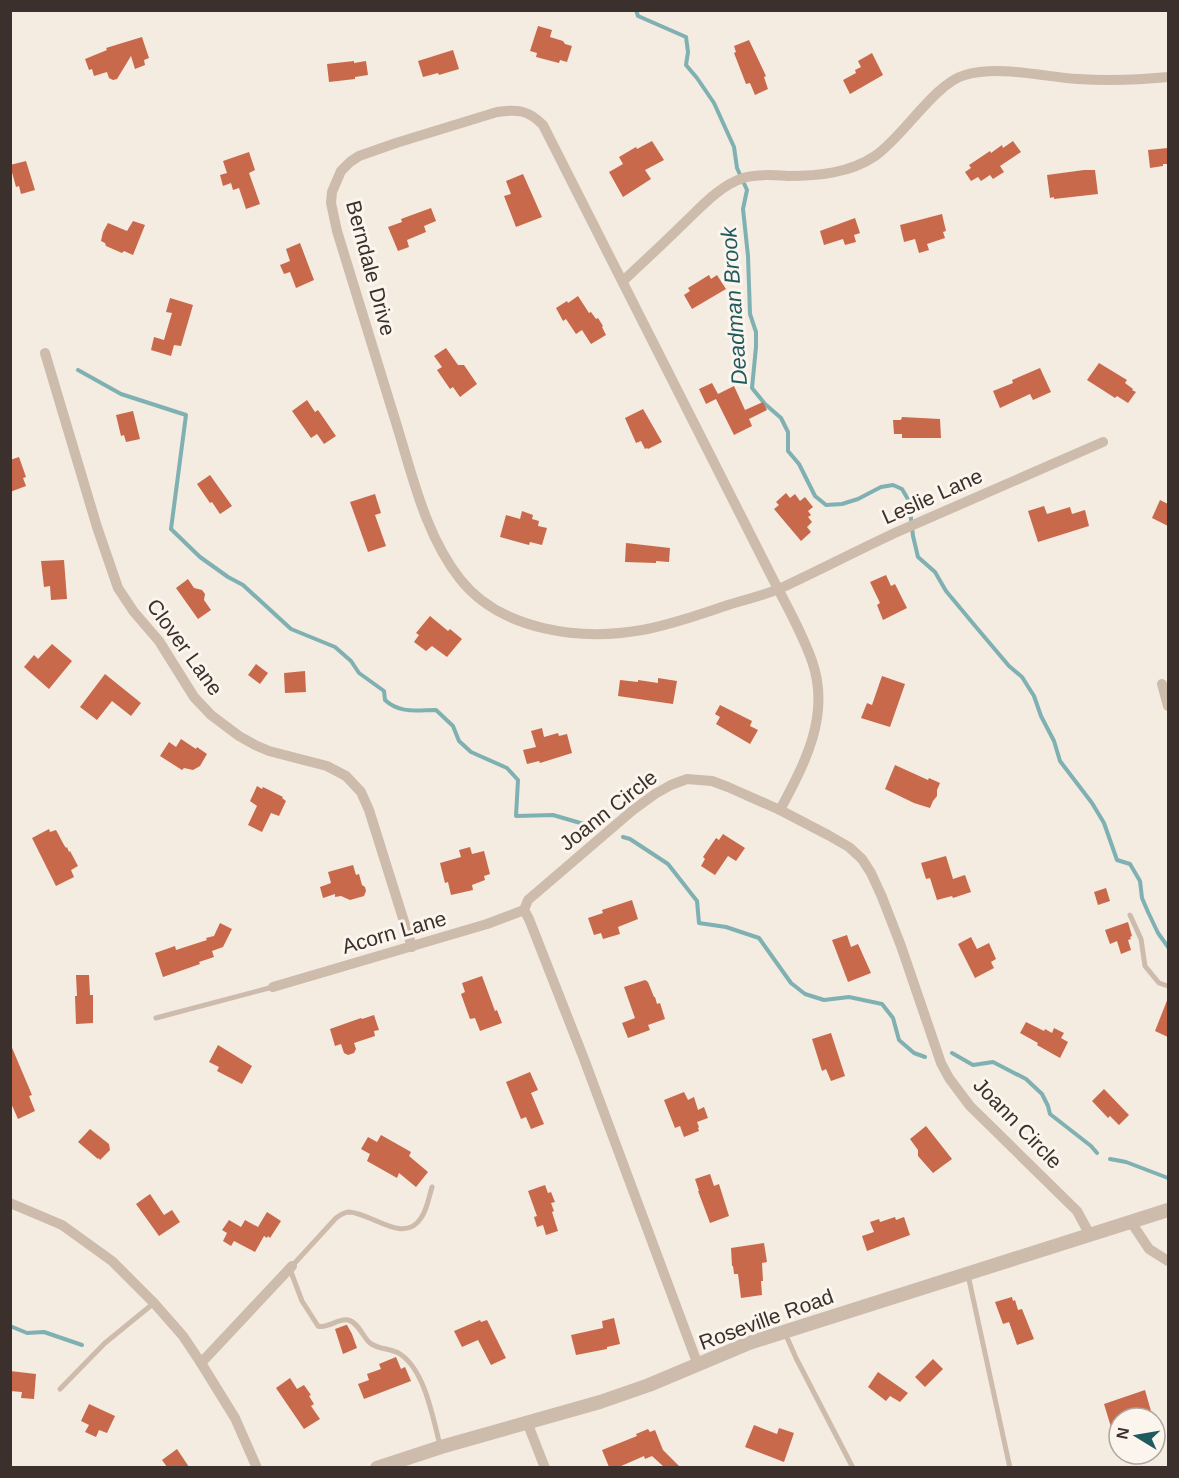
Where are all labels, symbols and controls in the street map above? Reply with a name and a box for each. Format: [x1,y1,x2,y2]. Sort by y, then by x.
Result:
street label: Berndale Drive [342,198,400,338]
water label: Deadman Brook [716,225,752,386]
street label: Leslie Lane [878,464,986,528]
street label: Clover Lane [142,594,228,700]
street label: Joann Circle [555,765,661,855]
street label: Acorn Lane [339,906,449,958]
street label: Joann Circle [969,1073,1067,1173]
street label: Roseville Road [696,1284,836,1354]
north arrow [1107,1406,1167,1466]
text: N [1113,1426,1132,1441]

